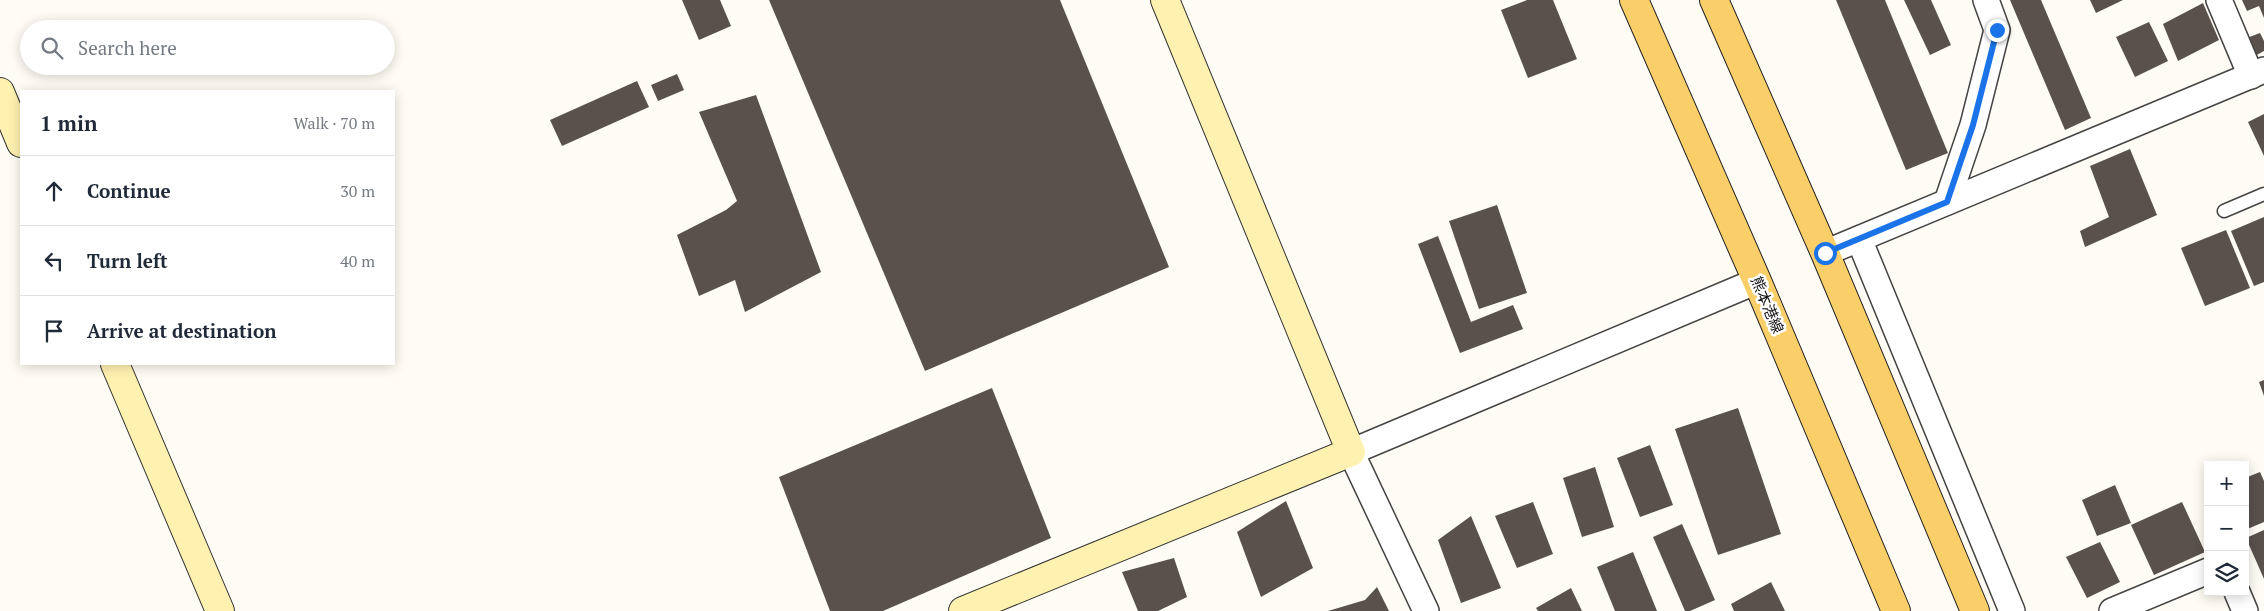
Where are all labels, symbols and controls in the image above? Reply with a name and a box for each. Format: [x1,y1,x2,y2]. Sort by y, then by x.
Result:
route end [1986,19,2009,42]
search box [20,20,395,75]
icon: search [38,34,66,62]
text: Search here [78,35,177,60]
text: 1 min [40,109,97,137]
text: Walk · 70 m [294,112,375,134]
icon: ahead [40,177,68,205]
text: Continue [87,178,171,203]
text: 30 m [340,180,375,202]
route start [1814,242,1837,265]
icon: left [40,247,68,275]
text: Turn left [87,248,168,273]
text: 40 m [340,250,375,272]
street label: 熊本港線 [1747,273,1789,336]
icon: arrive [40,317,68,345]
text: Arrive at destination [87,318,276,343]
map controls [2204,461,2249,596]
button: + [2204,461,2249,506]
button: − [2204,506,2249,551]
button: layers [2204,551,2249,596]

